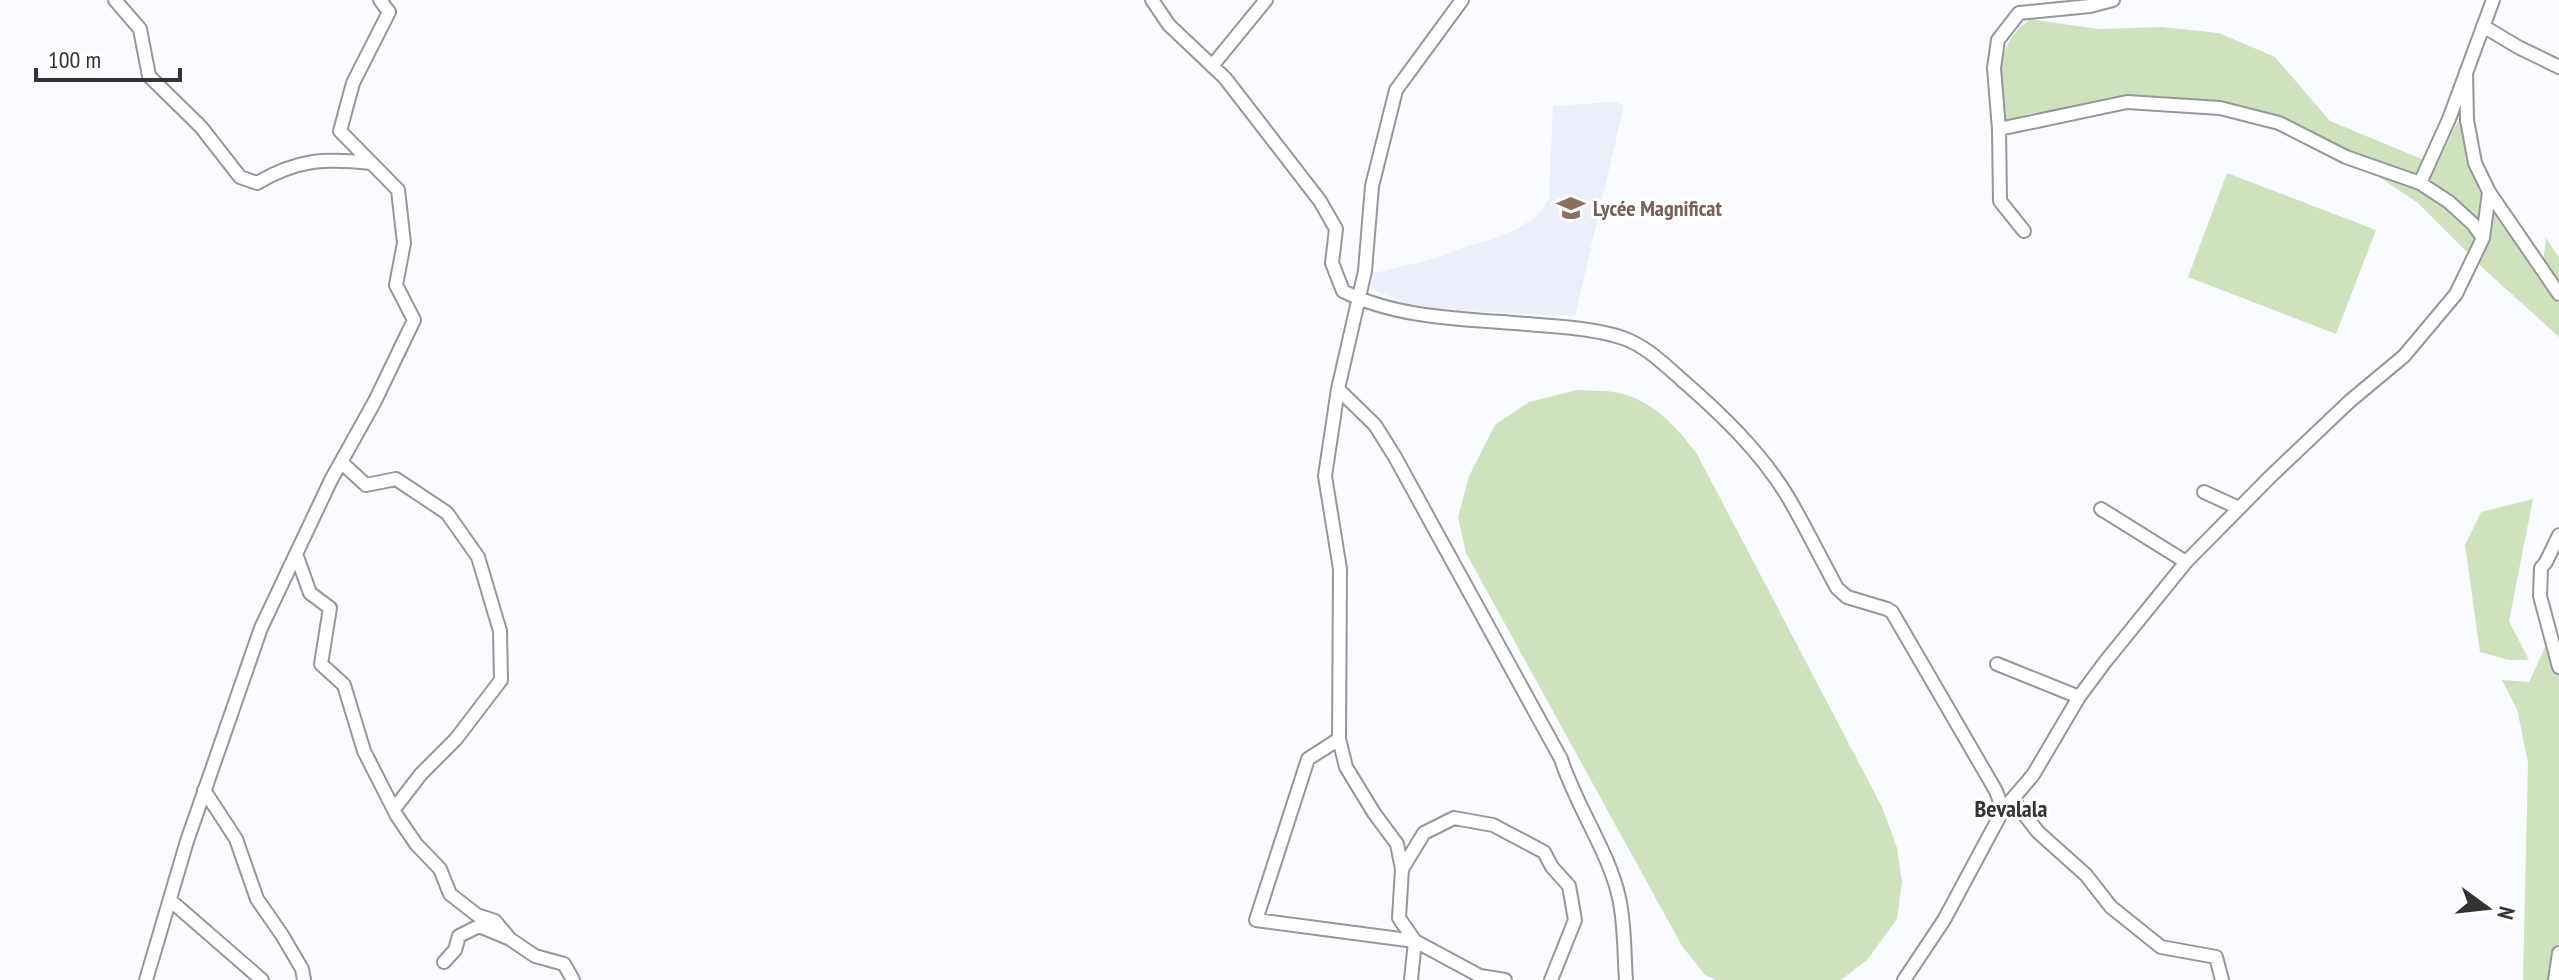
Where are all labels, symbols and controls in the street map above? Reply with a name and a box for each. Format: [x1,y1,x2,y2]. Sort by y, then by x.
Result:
scale bar [36,32,180,82]
text: 100 m [48,44,101,75]
school or university icon: Lycée Magnificat [1556,193,1586,223]
place label: Lycée Magnificat [1593,194,1722,222]
district label: Bevalala [1975,793,2047,824]
north arrow [2447,868,2527,948]
text: N [2491,904,2521,923]

